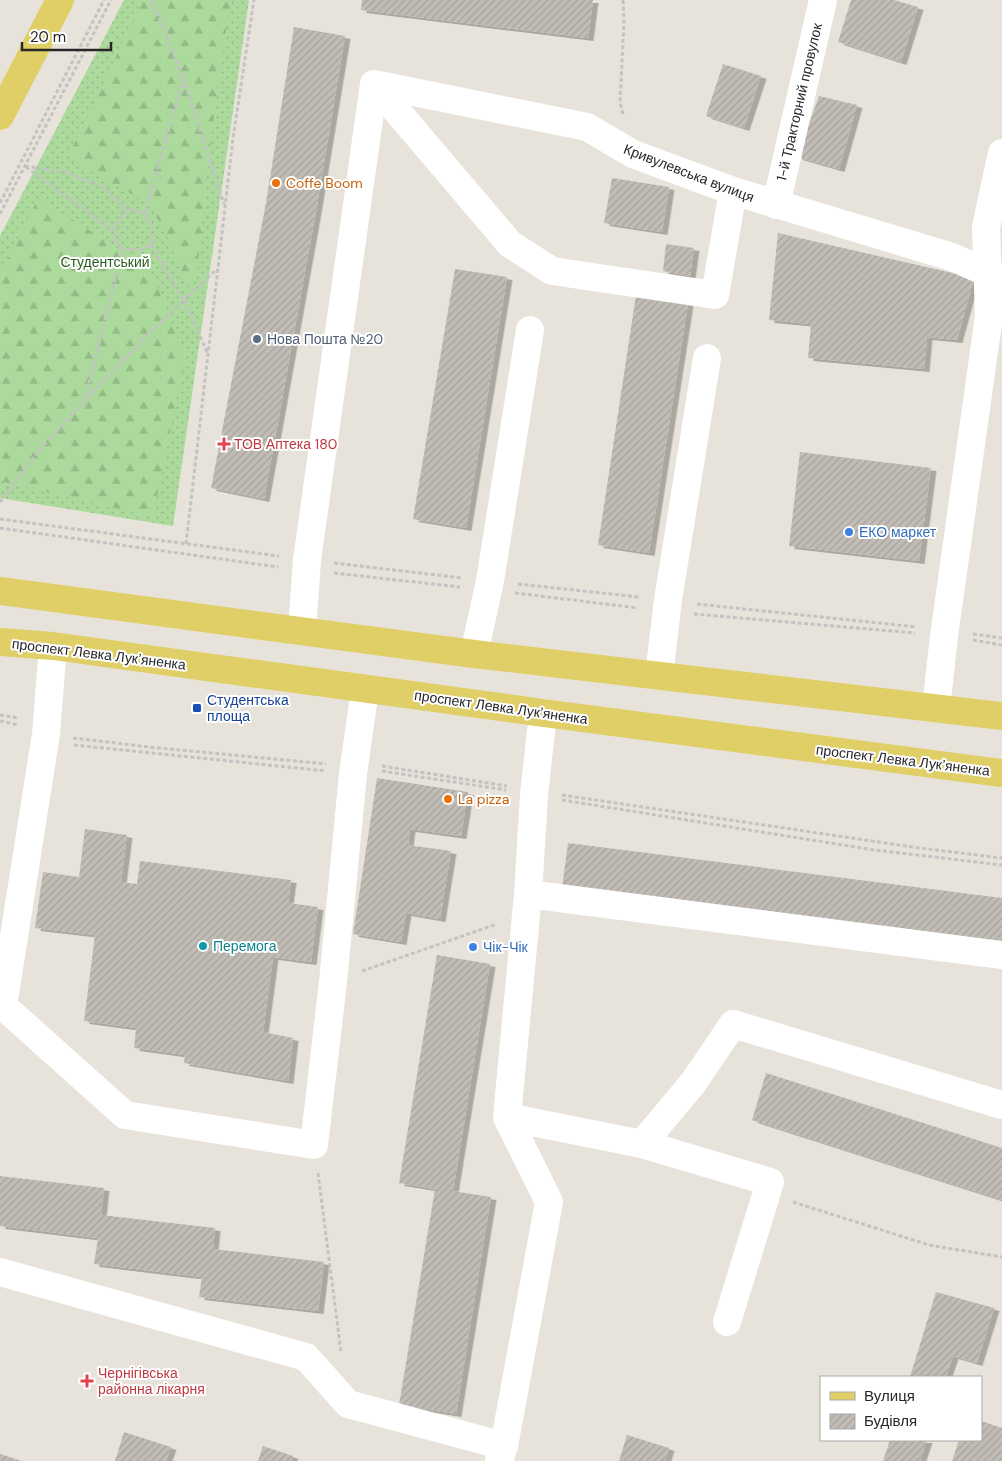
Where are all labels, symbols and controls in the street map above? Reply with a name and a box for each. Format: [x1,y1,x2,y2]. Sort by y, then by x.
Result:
scale bar [22,20,111,52]
street label: 1-й Тракторний провулок [772,21,826,183]
text: 20 m [30,27,66,47]
street label: Кривулевська вулиця [621,140,757,206]
place label: Coffe Boom [286,174,363,192]
marker: Coffe Boom [270,177,282,189]
park label: Студентський [60,253,150,271]
place label: Нова Пошта №20 [267,330,383,348]
marker: Нова Пошта №20 [251,333,263,345]
place label: ТОВ Аптека 180 [234,435,337,453]
marker: ТОВ Аптека 180 [218,438,230,450]
place label: ЕКО маркет [859,523,937,541]
marker: ЕКО маркет [843,526,855,538]
street label: проспект Левка Лукʼяненка [11,634,187,674]
street label: проспект Левка Лукʼяненка [413,686,589,728]
place label: Студентська площа [207,691,289,725]
marker: Студентська площа [191,702,203,714]
street label: проспект Левка Лукʼяненка [815,740,991,780]
place label: La pizza [458,790,509,808]
marker: La pizza [442,793,454,805]
place label: Перемога [213,937,277,955]
place label: Чік-Чік [483,938,529,956]
marker: Перемога [197,940,209,952]
marker: Чік-Чік [467,941,479,953]
place label: Чернігівська районна лікарня [98,1364,205,1398]
marker: Чернігівська районна лікарня [80,1374,94,1388]
legend [820,1376,982,1441]
text: Вулиця [864,1386,915,1406]
text: Будівля [864,1411,917,1431]

